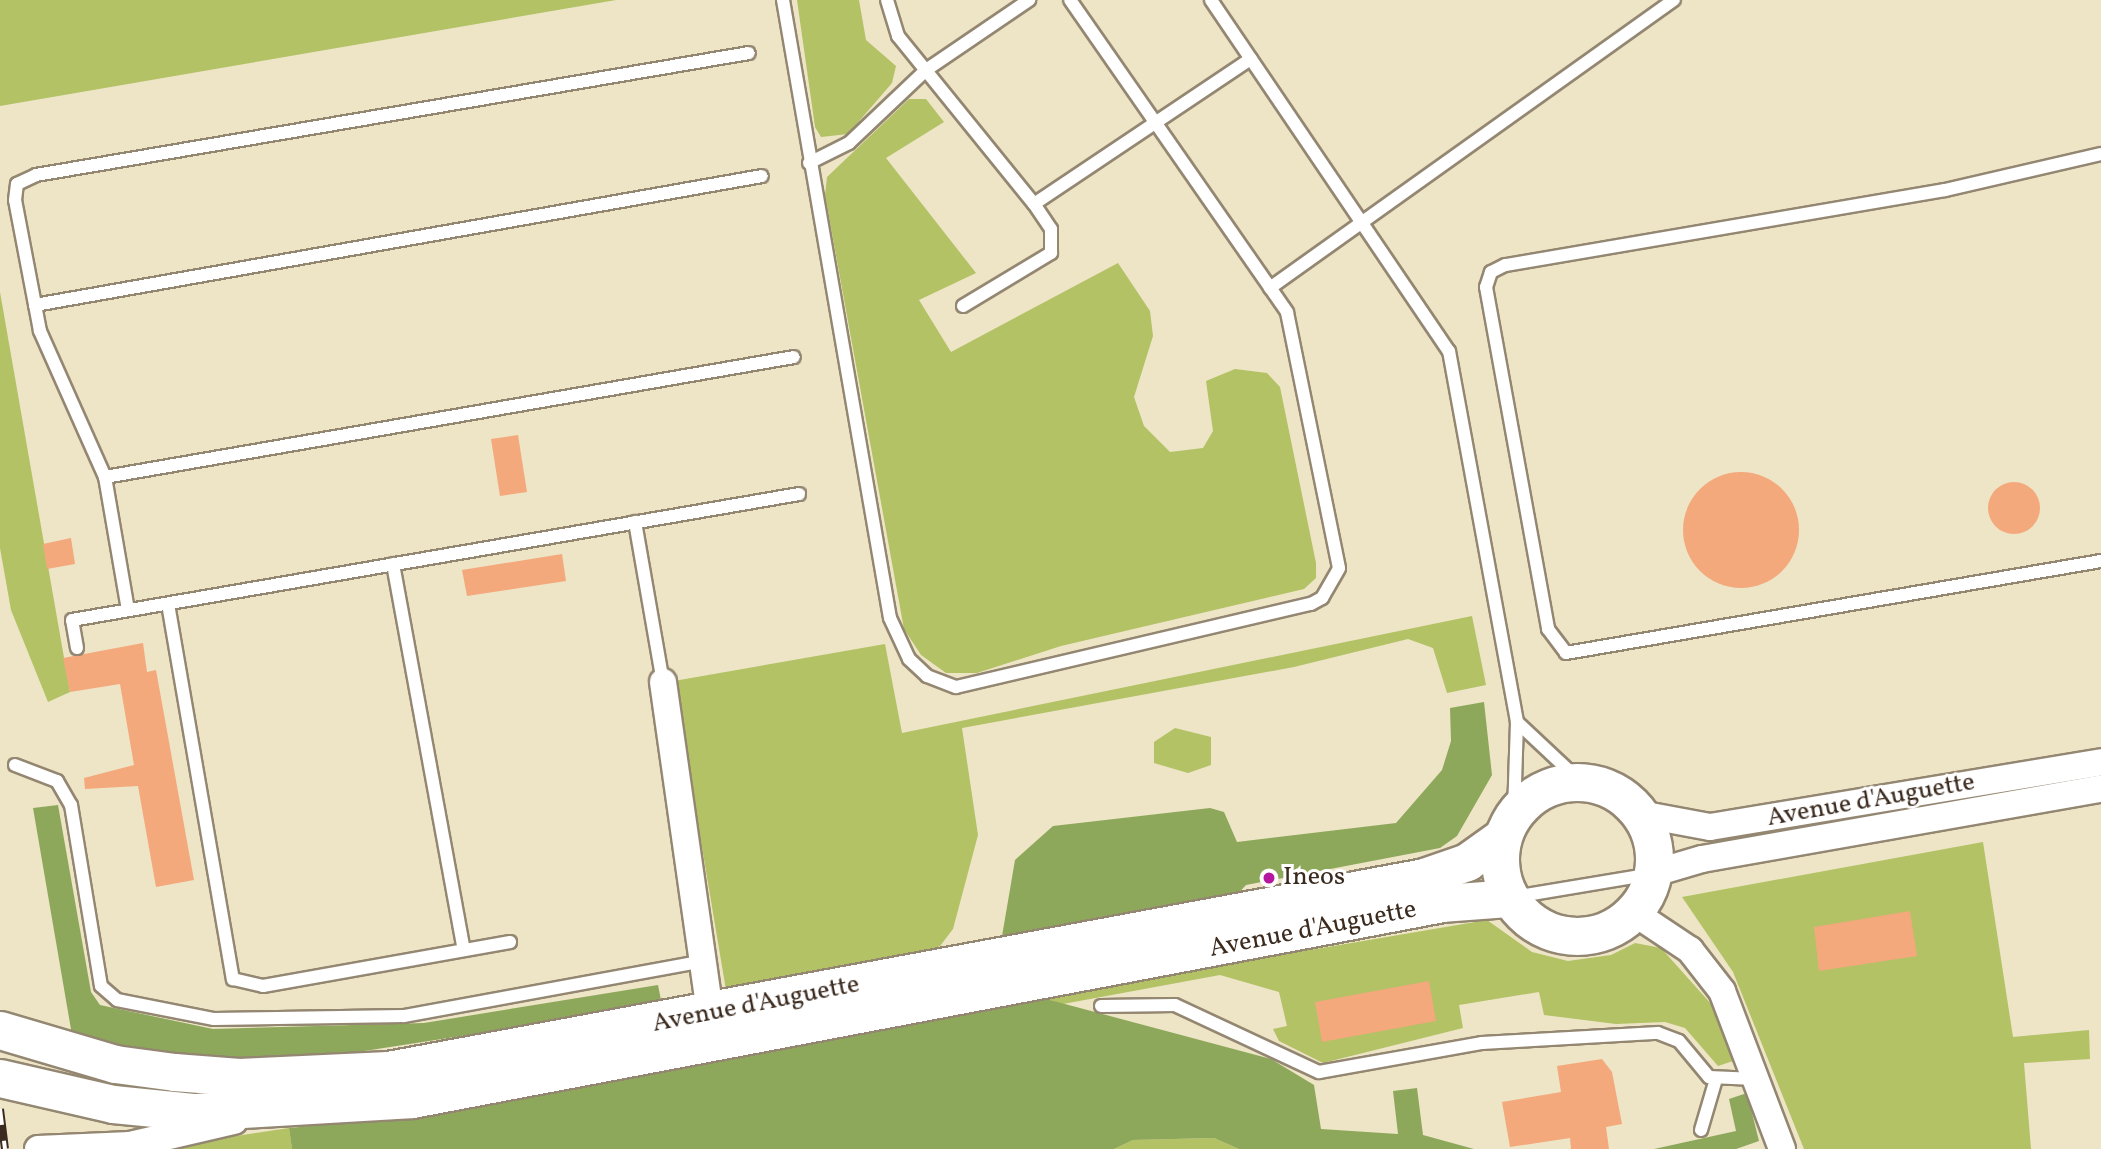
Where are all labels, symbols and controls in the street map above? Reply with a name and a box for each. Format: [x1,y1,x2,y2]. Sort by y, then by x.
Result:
street label: Avenue d'Auguette [1765,767,1977,835]
place label: Ineos [1283,862,1345,894]
marker: Ineos [1261,870,1277,886]
street label: Avenue d'Auguette [1207,895,1419,965]
street label: Avenue d'Auguette [650,970,862,1040]

